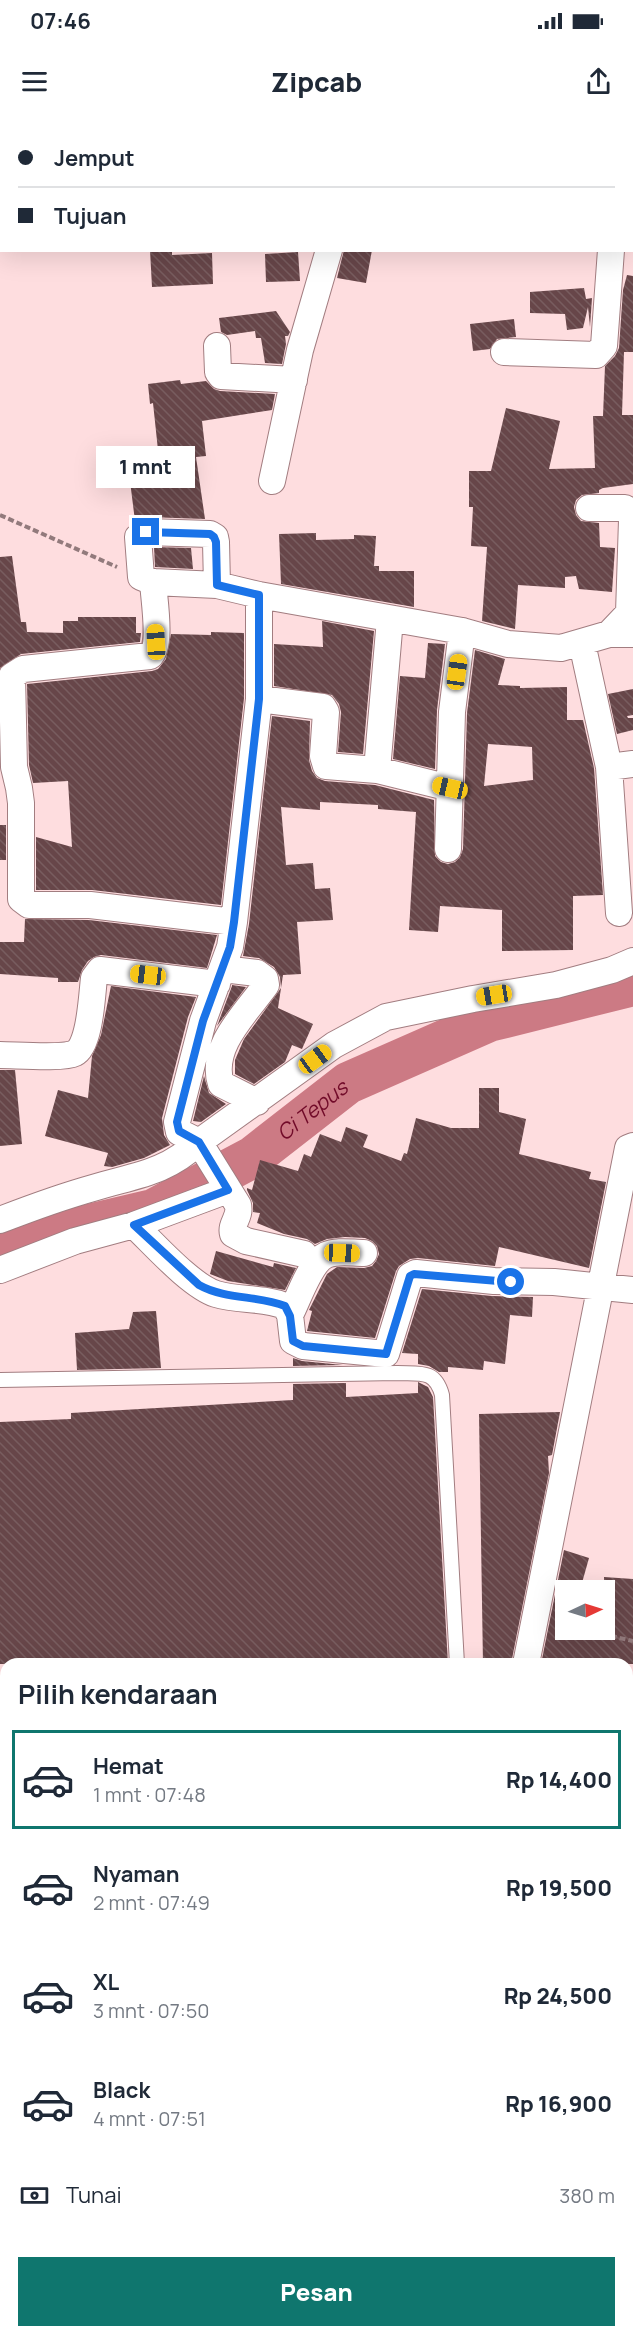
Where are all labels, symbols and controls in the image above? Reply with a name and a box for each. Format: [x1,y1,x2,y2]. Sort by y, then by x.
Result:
text: 07:46 [30,6,91,36]
text: Zipcab [271,63,362,100]
icon: menu [18,65,51,98]
icon: share [582,65,615,98]
text: Jemput [54,143,135,173]
text: Tujuan [54,201,127,231]
callout: 1 mnt [96,445,195,487]
text: 1 mnt [119,453,172,480]
route end [132,518,159,545]
car [146,624,166,660]
car [446,653,468,691]
car [430,775,470,801]
car [129,964,167,986]
car [475,983,513,1007]
car [295,1041,335,1077]
water label: Ci Tepus [270,1072,355,1146]
car [324,1243,360,1263]
route start [497,1268,524,1295]
north arrow [555,1580,615,1640]
map controls [555,1580,615,1640]
text: Pilih kendaraan [18,1675,218,1712]
text: Hemat [93,1751,164,1781]
icon: car [21,1753,75,1807]
text: Rp 14,400 [506,1765,612,1795]
text: 1 mnt · 07:48 [93,1781,206,1808]
text: Nyaman [93,1859,180,1889]
icon: car [21,1861,75,1915]
text: Rp 19,500 [506,1873,612,1903]
text: 2 mnt · 07:49 [93,1889,210,1916]
text: XL [93,1967,119,1997]
icon: car [21,1969,75,2023]
text: Rp 24,500 [504,1981,612,2011]
text: 3 mnt · 07:50 [93,1997,209,2024]
text: Black [93,2075,150,2105]
icon: car [21,2077,75,2131]
text: Rp 16,900 [505,2089,612,2119]
text: 4 mnt · 07:51 [93,2105,206,2132]
icon: cash [18,2179,51,2212]
text: Tunai [66,2180,122,2210]
text: 380 m [559,2182,615,2209]
button: Pesan [18,2257,615,2326]

